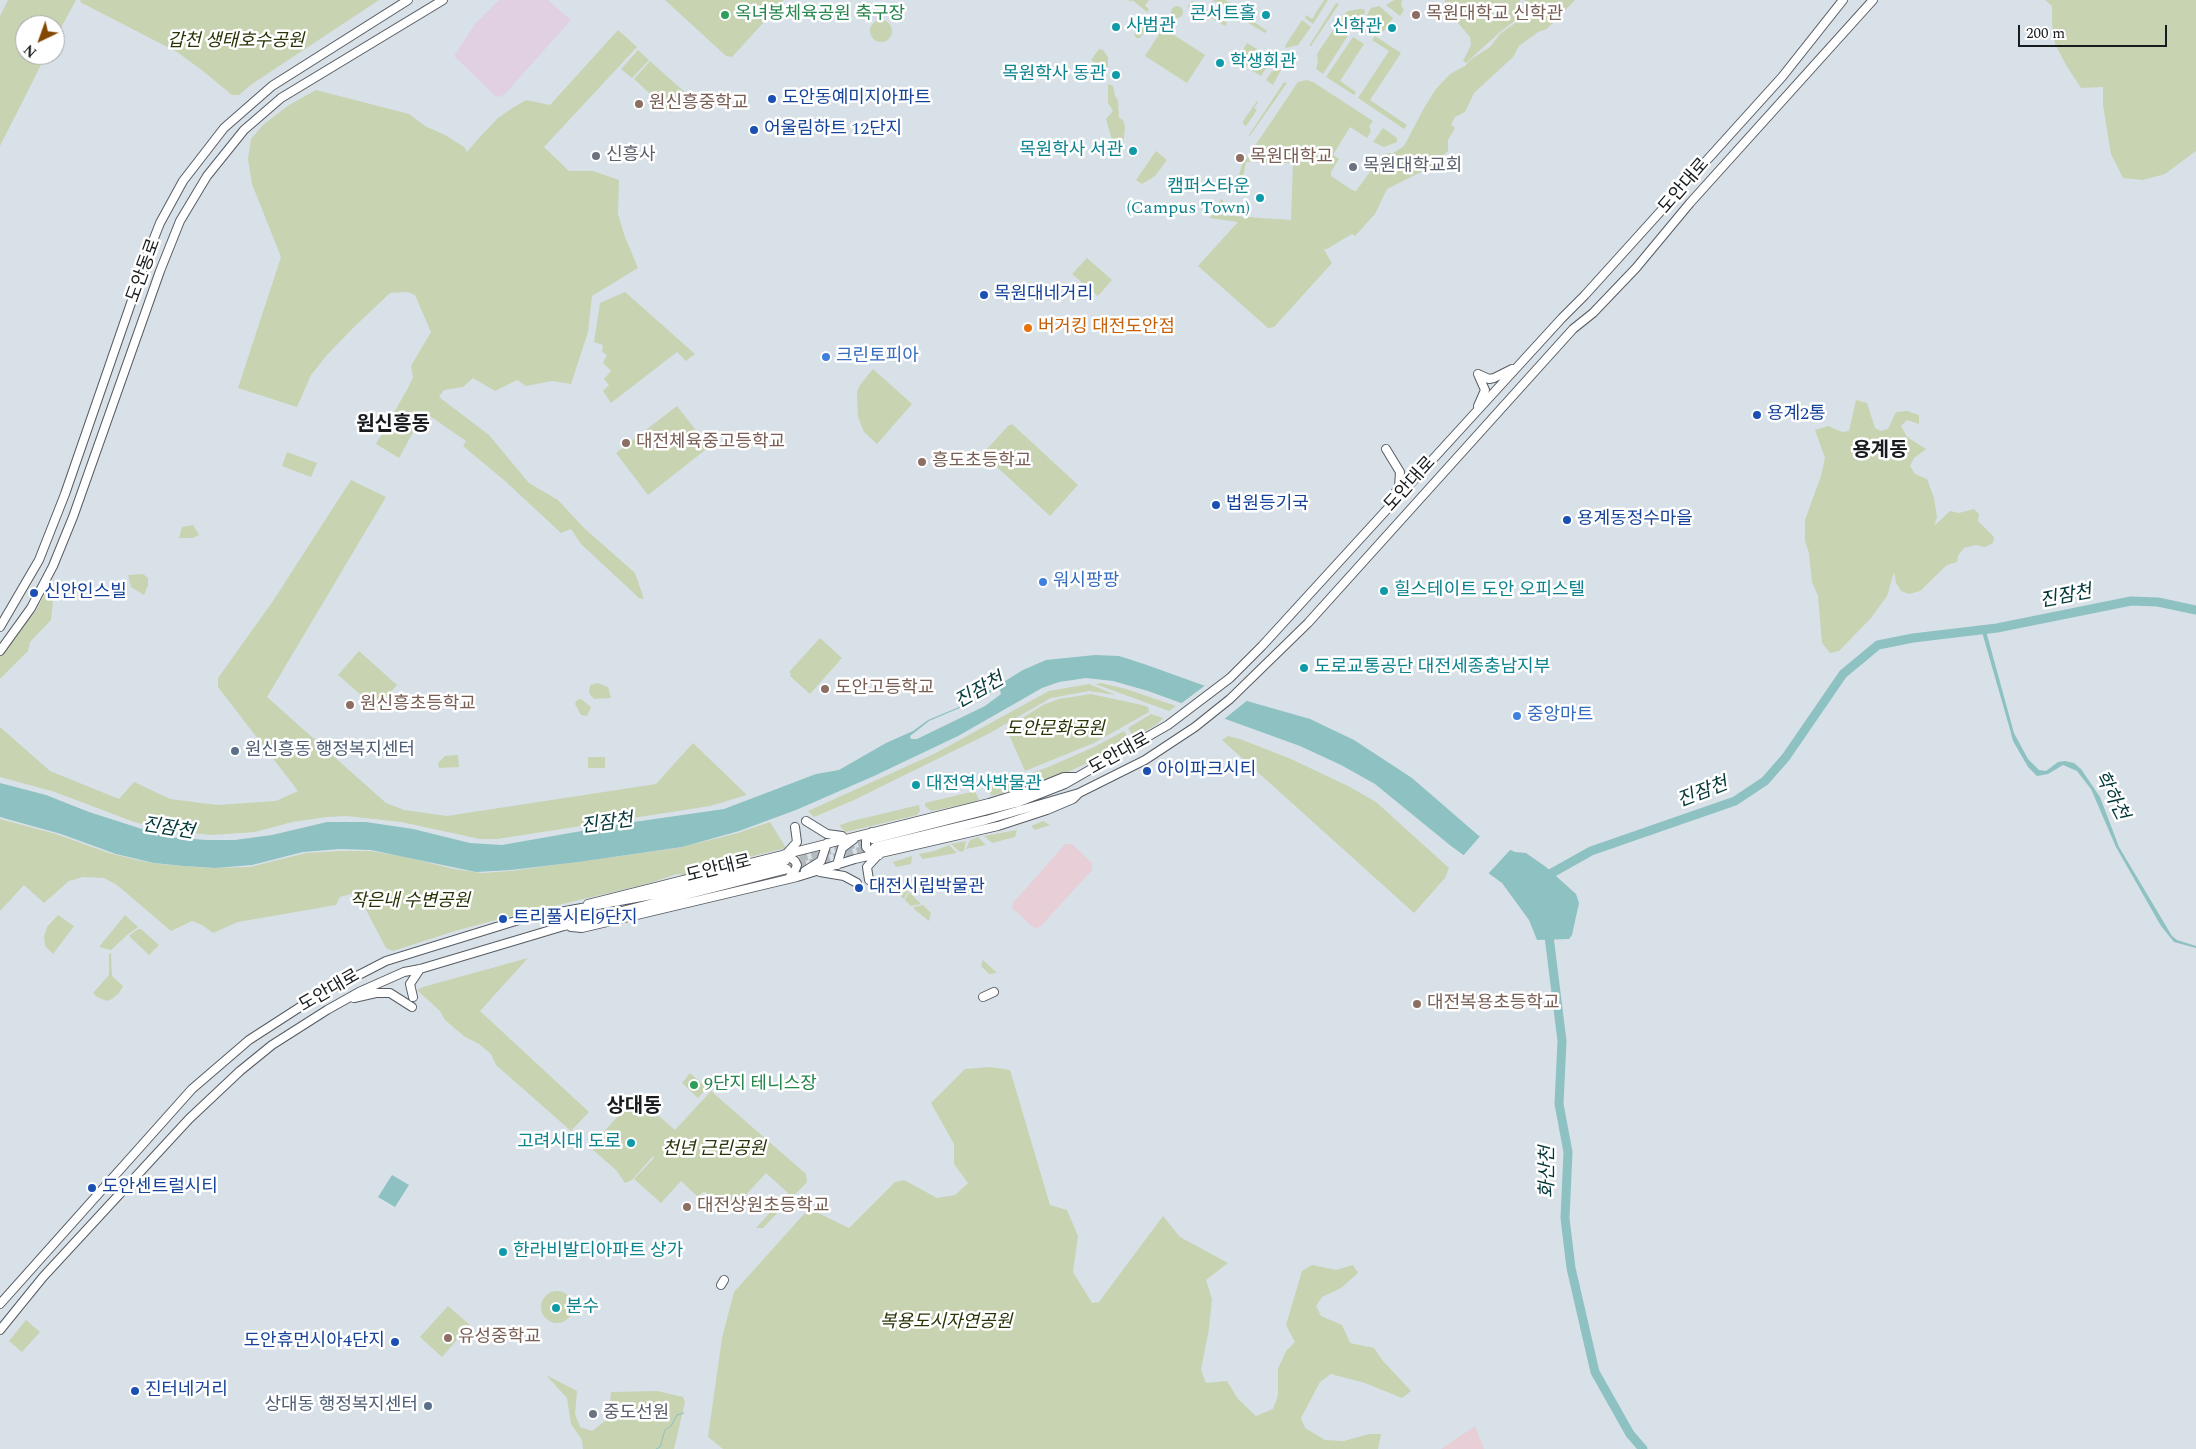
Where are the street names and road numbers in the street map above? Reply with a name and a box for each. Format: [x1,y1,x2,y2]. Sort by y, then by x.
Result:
street label: 도안대로 [1655,155,1715,219]
street label: 도안동로 [124,236,166,306]
street label: 도안대로 [1381,453,1441,517]
street label: 도안대로 [1086,729,1154,781]
street label: 도안대로 [684,852,754,888]
street label: 도안대로 [296,966,364,1018]

